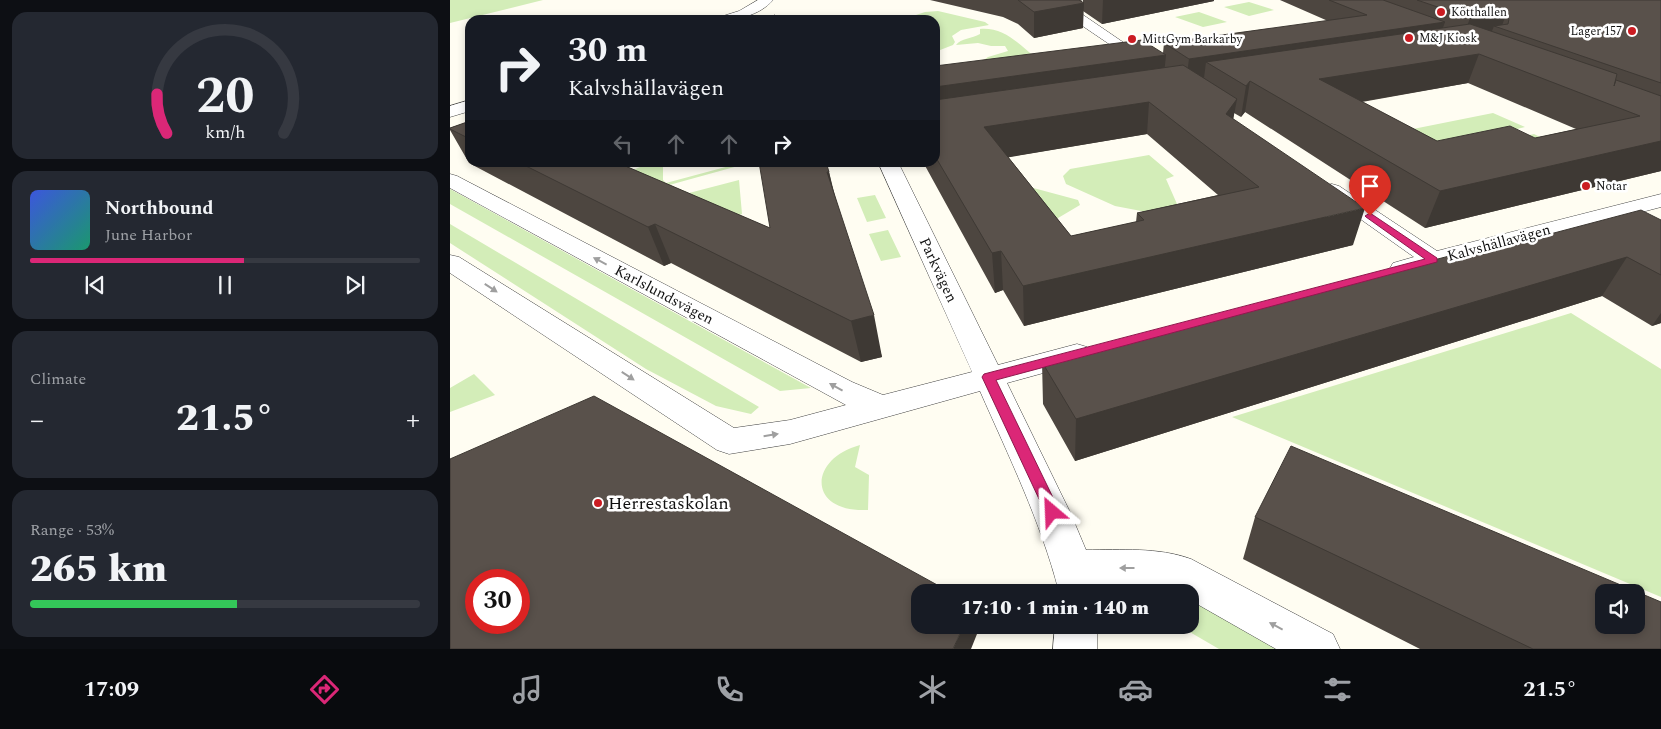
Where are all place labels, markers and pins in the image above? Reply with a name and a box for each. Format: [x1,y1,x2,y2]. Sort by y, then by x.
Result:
place label: Kötthallen [1451,3,1507,22]
marker: Kötthallen [1435,6,1447,18]
place label: Lager 157 [1571,22,1622,41]
marker: Lager 157 [1626,25,1638,37]
place label: M&J Kiosk [1419,29,1477,48]
place label: MittGym Barkarby [1142,30,1243,49]
marker: M&J Kiosk [1403,32,1415,44]
marker: MittGym Barkarby [1126,33,1138,45]
pin [1349,165,1391,216]
place label: Notar [1596,177,1627,196]
marker: Notar [1580,180,1592,192]
place label: Herrestaskolan [608,490,729,517]
marker: Herrestaskolan [592,497,604,509]

